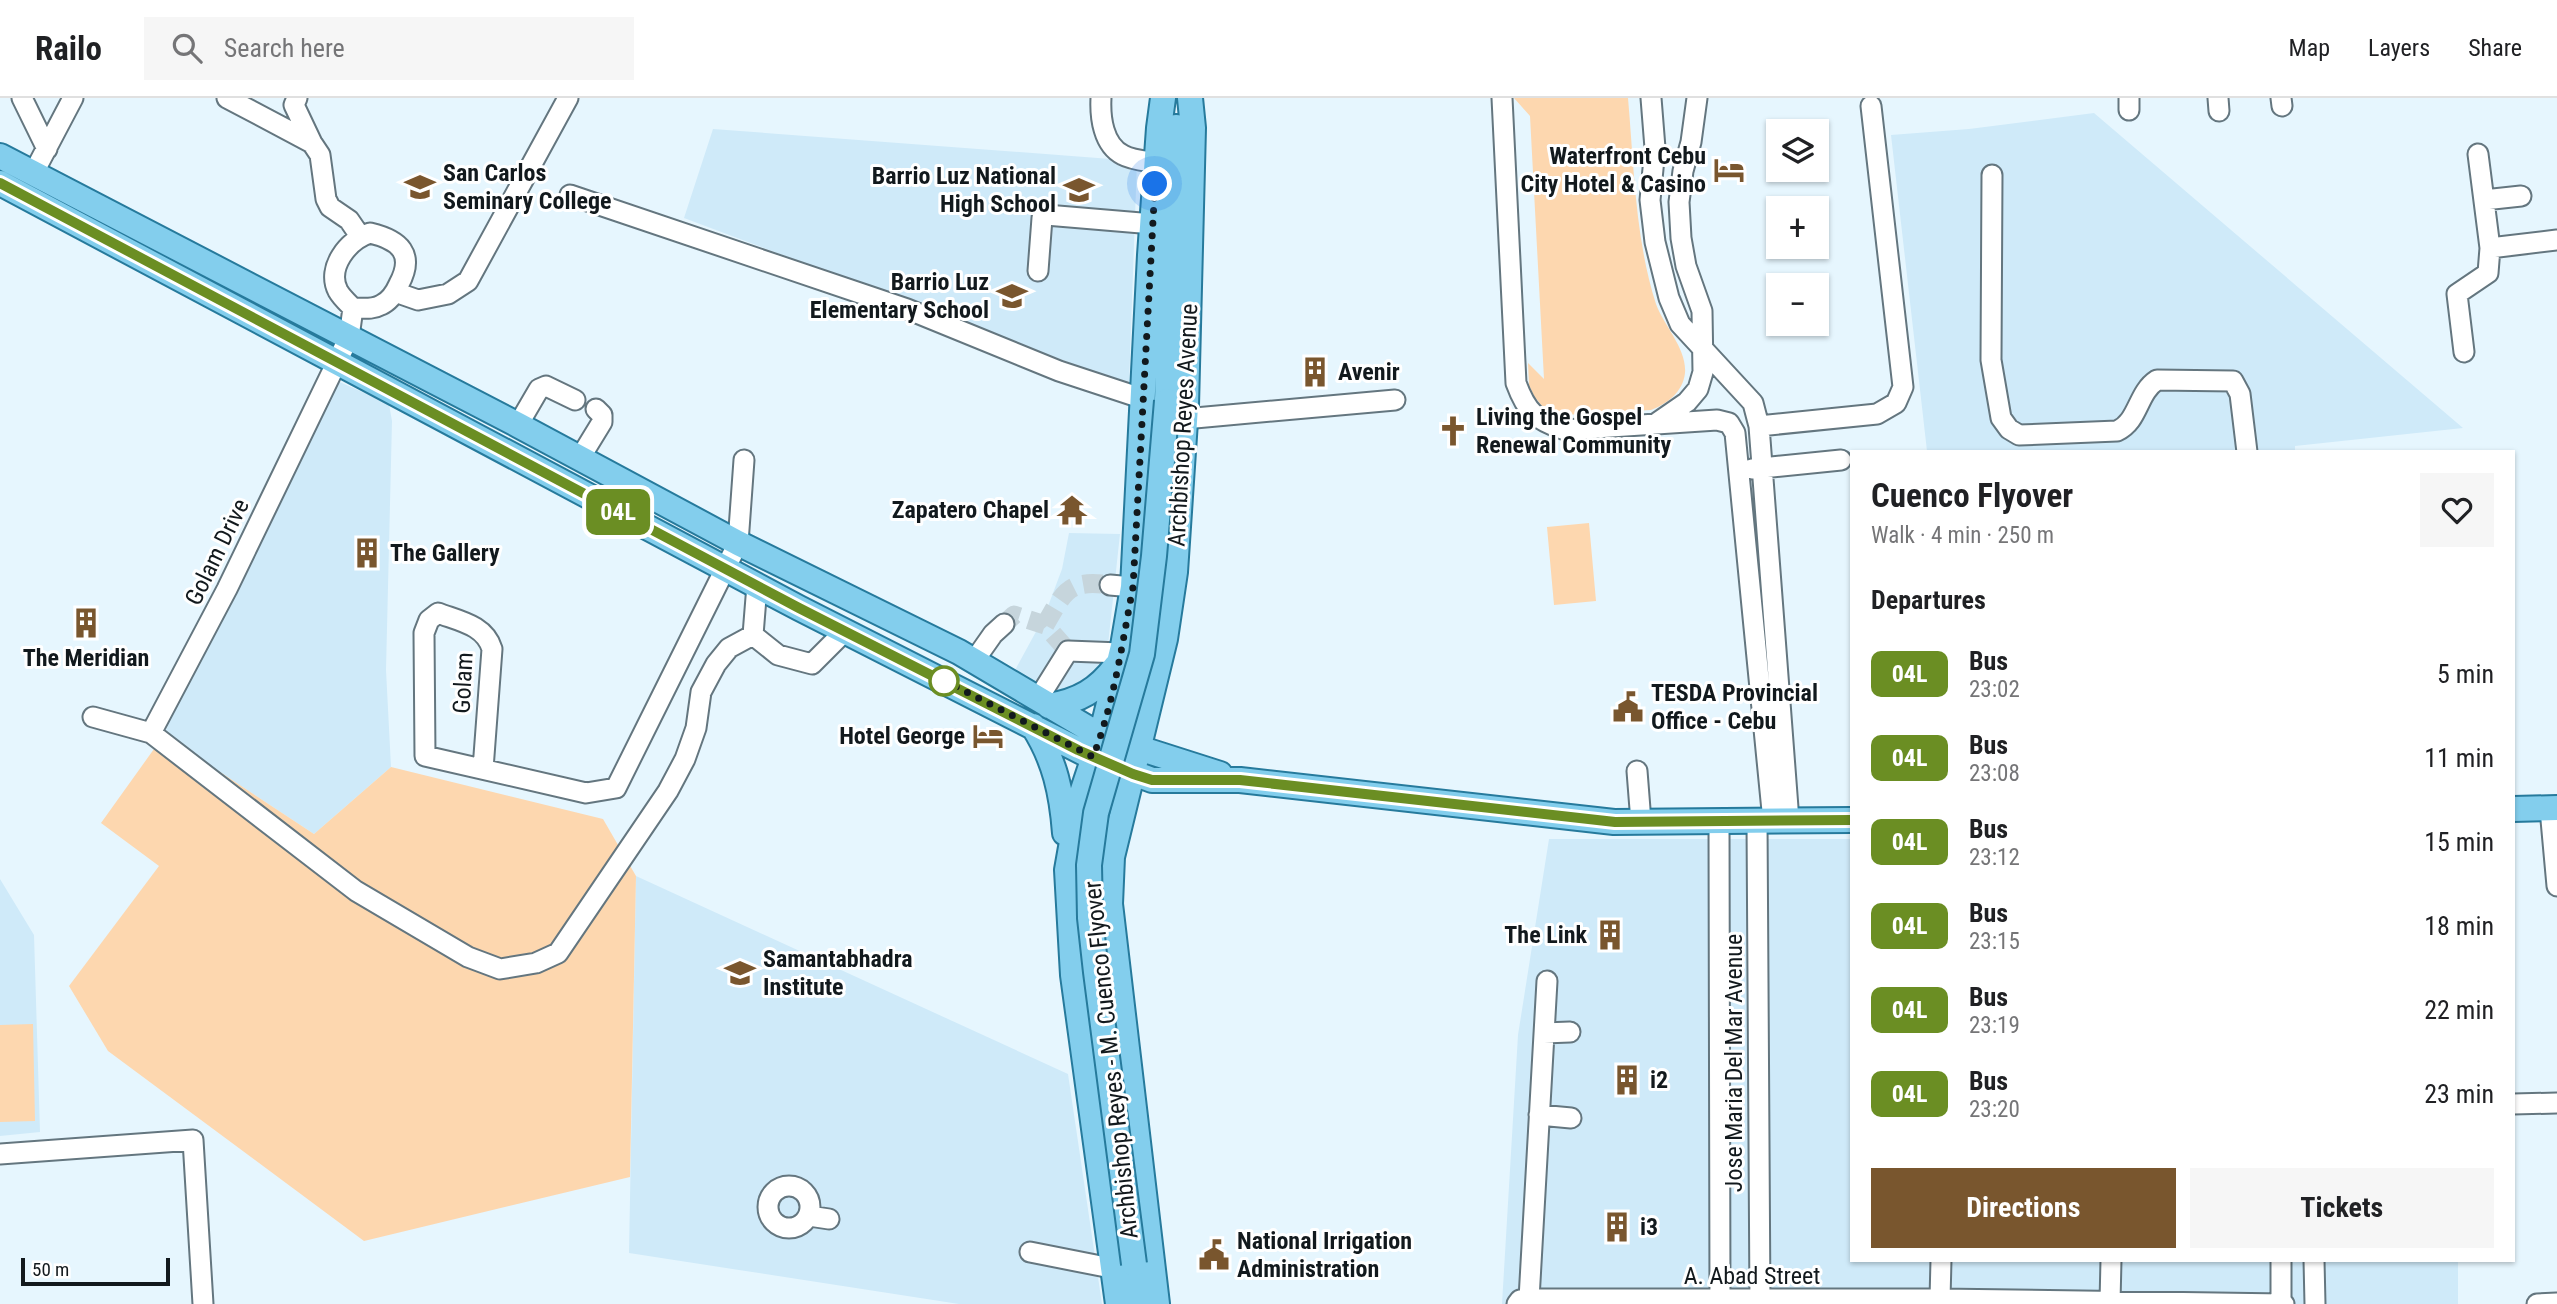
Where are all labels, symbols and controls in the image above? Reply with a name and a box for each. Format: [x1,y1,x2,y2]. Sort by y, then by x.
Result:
search box [144,17,634,80]
text: Railo [35,29,102,68]
icon: search [168,29,206,67]
text: Search here [224,33,345,63]
text: Map [2289,34,2330,62]
text: Layers [2368,34,2430,62]
text: Share [2468,34,2522,62]
map controls [1766,119,1829,336]
button: layers [1766,119,1829,182]
place label: Waterfront Cebu City Hotel & Casino [1521,142,1706,198]
hotel icon: Waterfront Cebu City Hotel & Casino [1712,153,1746,187]
place label: San Carlos Seminary College [443,159,612,215]
place label: Barrio Luz National High School [872,162,1056,218]
your location [1137,166,1172,201]
school or university icon: San Carlos Seminary College [403,170,437,204]
school or university icon: Barrio Luz National High School [1062,173,1096,207]
button: + [1766,196,1829,259]
place label: Barrio Luz Elementary School [810,268,989,324]
button: − [1766,273,1829,336]
school or university icon: Barrio Luz Elementary School [995,279,1029,313]
street label: Archbishop Reyes Avenue [1163,303,1203,547]
building icon: Avenir [1298,355,1332,389]
place label: Avenir [1338,358,1400,386]
place label: Living the Gospel Renewal Community [1476,403,1671,459]
church icon: Living the Gospel Renewal Community [1436,414,1470,448]
button: heart [2420,473,2494,547]
text: Cuenco Flyover [1871,476,2073,515]
line badge: 04L [578,489,658,535]
temple icon: Zapatero Chapel [1055,493,1089,527]
street label: Golam Drive [179,494,255,610]
place label: Zapatero Chapel [892,496,1049,524]
text: 04L [600,498,636,526]
text: Walk · 4 min · 250 m [1871,522,2054,549]
building icon: The Gallery [350,536,384,570]
place label: The Gallery [390,539,500,567]
text: Departures [1871,585,1986,615]
building icon: The Meridian [69,606,103,640]
place label: The Meridian [23,644,149,672]
text: Bus [1969,646,2008,676]
street label: Golam [447,652,479,714]
text: 5 min [2437,659,2494,689]
text: 04L [1892,660,1927,688]
unlabelled marker [929,666,959,696]
text: 23:02 [1969,676,2020,703]
place label: TESDA Provincial Office - Cebu [1651,679,1818,735]
public building icon: TESDA Provincial Office - Cebu [1611,690,1645,724]
hotel icon: Hotel George [971,719,1005,753]
place label: Hotel George [839,722,965,750]
text: Bus [1969,730,2008,760]
text: 11 min [2424,743,2494,773]
text: 04L [1892,744,1927,772]
text: 23:08 [1969,760,2020,787]
text: Bus [1969,814,2008,844]
text: 15 min [2424,827,2494,857]
text: 04L [1892,828,1927,856]
text: 23:12 [1969,844,2020,871]
street label: Archbishop Reyes - M. Cuenco Flyover [1078,880,1144,1240]
text: Bus [1969,898,2008,928]
text: 18 min [2424,911,2494,941]
text: 04L [1892,912,1927,940]
building icon: The Link [1593,918,1627,952]
place label: The Link [1504,921,1588,949]
text: 23:15 [1969,928,2020,955]
street label: Jose Maria Del Mar Avenue [1720,934,1748,1192]
place label: Samantabhadra Institute [763,945,913,1001]
school or university icon: Samantabhadra Institute [723,956,757,990]
text: Bus [1969,982,2008,1012]
text: 22 min [2424,995,2494,1025]
text: 04L [1892,996,1927,1024]
text: 23:19 [1969,1012,2020,1039]
building icon: i2 [1610,1063,1644,1097]
place label: i2 [1650,1066,1668,1094]
text: Bus [1969,1066,2008,1096]
text: 23 min [2424,1079,2494,1109]
text: 04L [1892,1080,1927,1108]
text: 23:20 [1969,1096,2020,1123]
button: Directions [1871,1168,2176,1248]
button: Tickets [2190,1168,2494,1248]
building icon: i3 [1600,1210,1634,1244]
place label: i3 [1640,1213,1658,1241]
place label: National Irrigation Administration [1237,1227,1412,1283]
public building icon: National Irrigation Administration [1197,1238,1231,1272]
scale bar [21,1255,170,1287]
text: 50 m [32,1258,69,1281]
street label: A. Abad Street [1684,1262,1820,1290]

